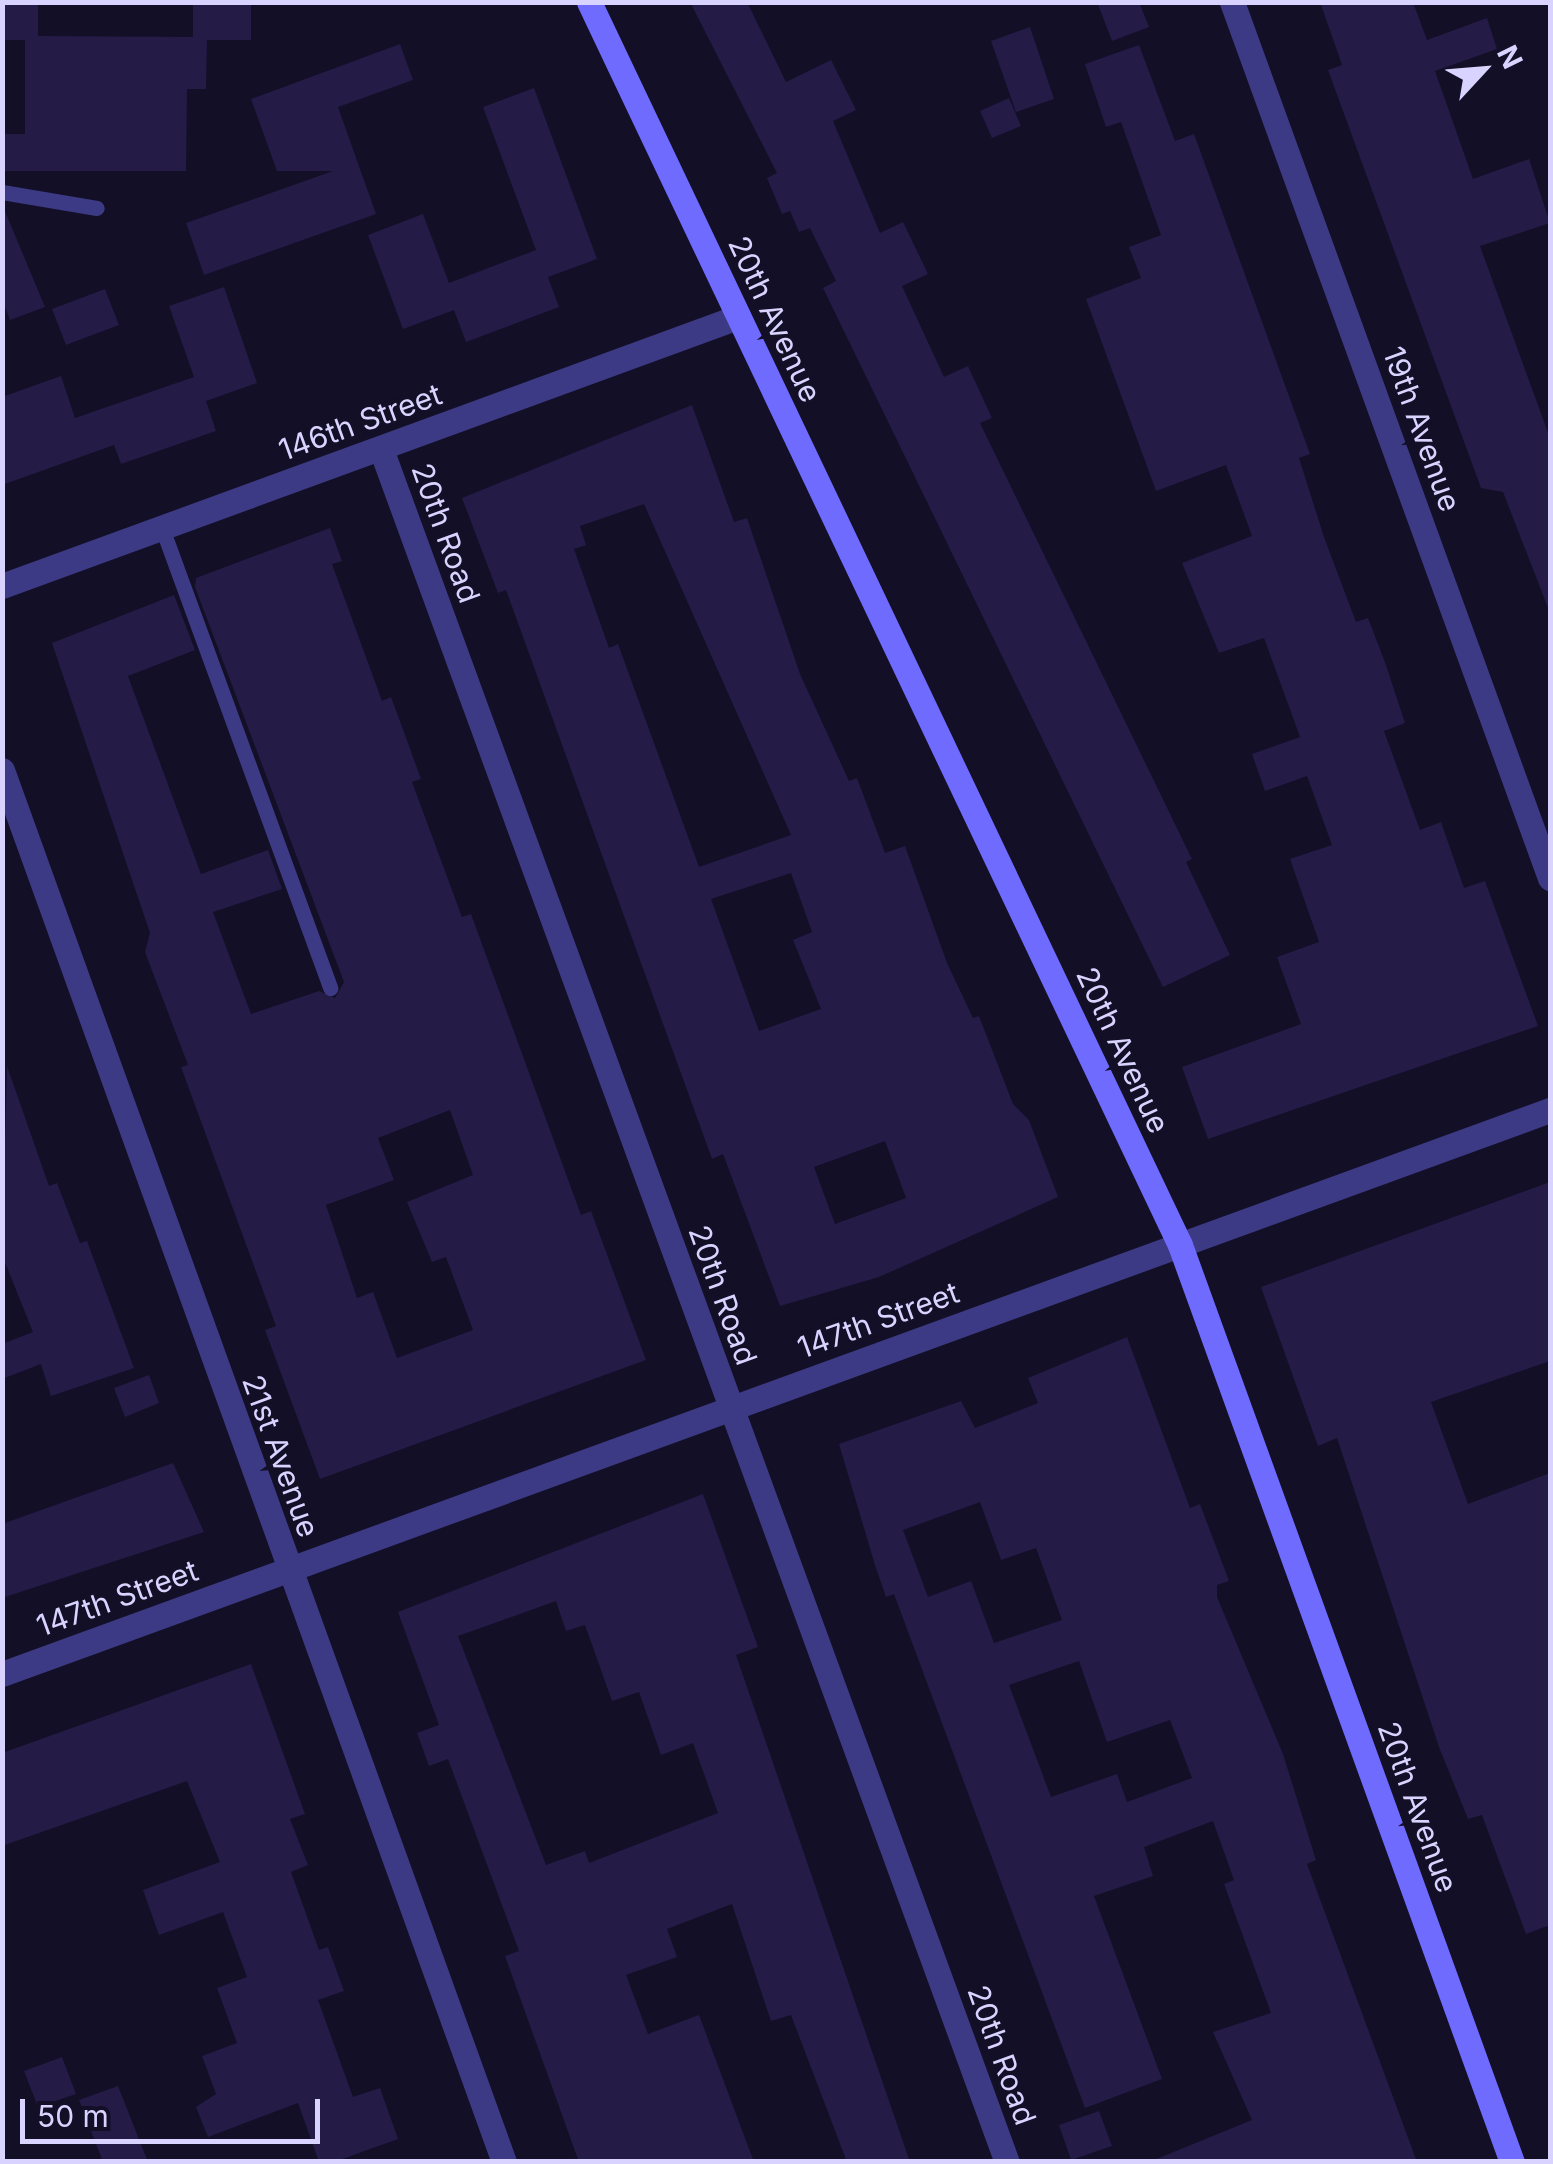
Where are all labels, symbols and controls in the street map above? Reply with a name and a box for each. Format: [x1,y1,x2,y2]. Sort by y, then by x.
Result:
north arrow [1433,20,1533,120]
text: N [1490,40,1530,74]
street label: 20th Avenue [721,230,829,408]
street label: 19th Avenue [1376,342,1468,516]
street label: 146th Street [274,376,446,468]
street label: 20th Road [404,458,488,608]
street label: 20th Avenue [1069,961,1177,1139]
street label: 20th Road [681,1220,765,1370]
street label: 147th Street [792,1274,964,1366]
street label: 21st Avenue [235,1370,327,1542]
street label: 147th Street [31,1552,203,1644]
street label: 20th Avenue [1370,1717,1466,1897]
street label: 20th Road [960,1980,1044,2130]
scale bar [25,2079,325,2141]
text: 50 m [37,2098,109,2134]

